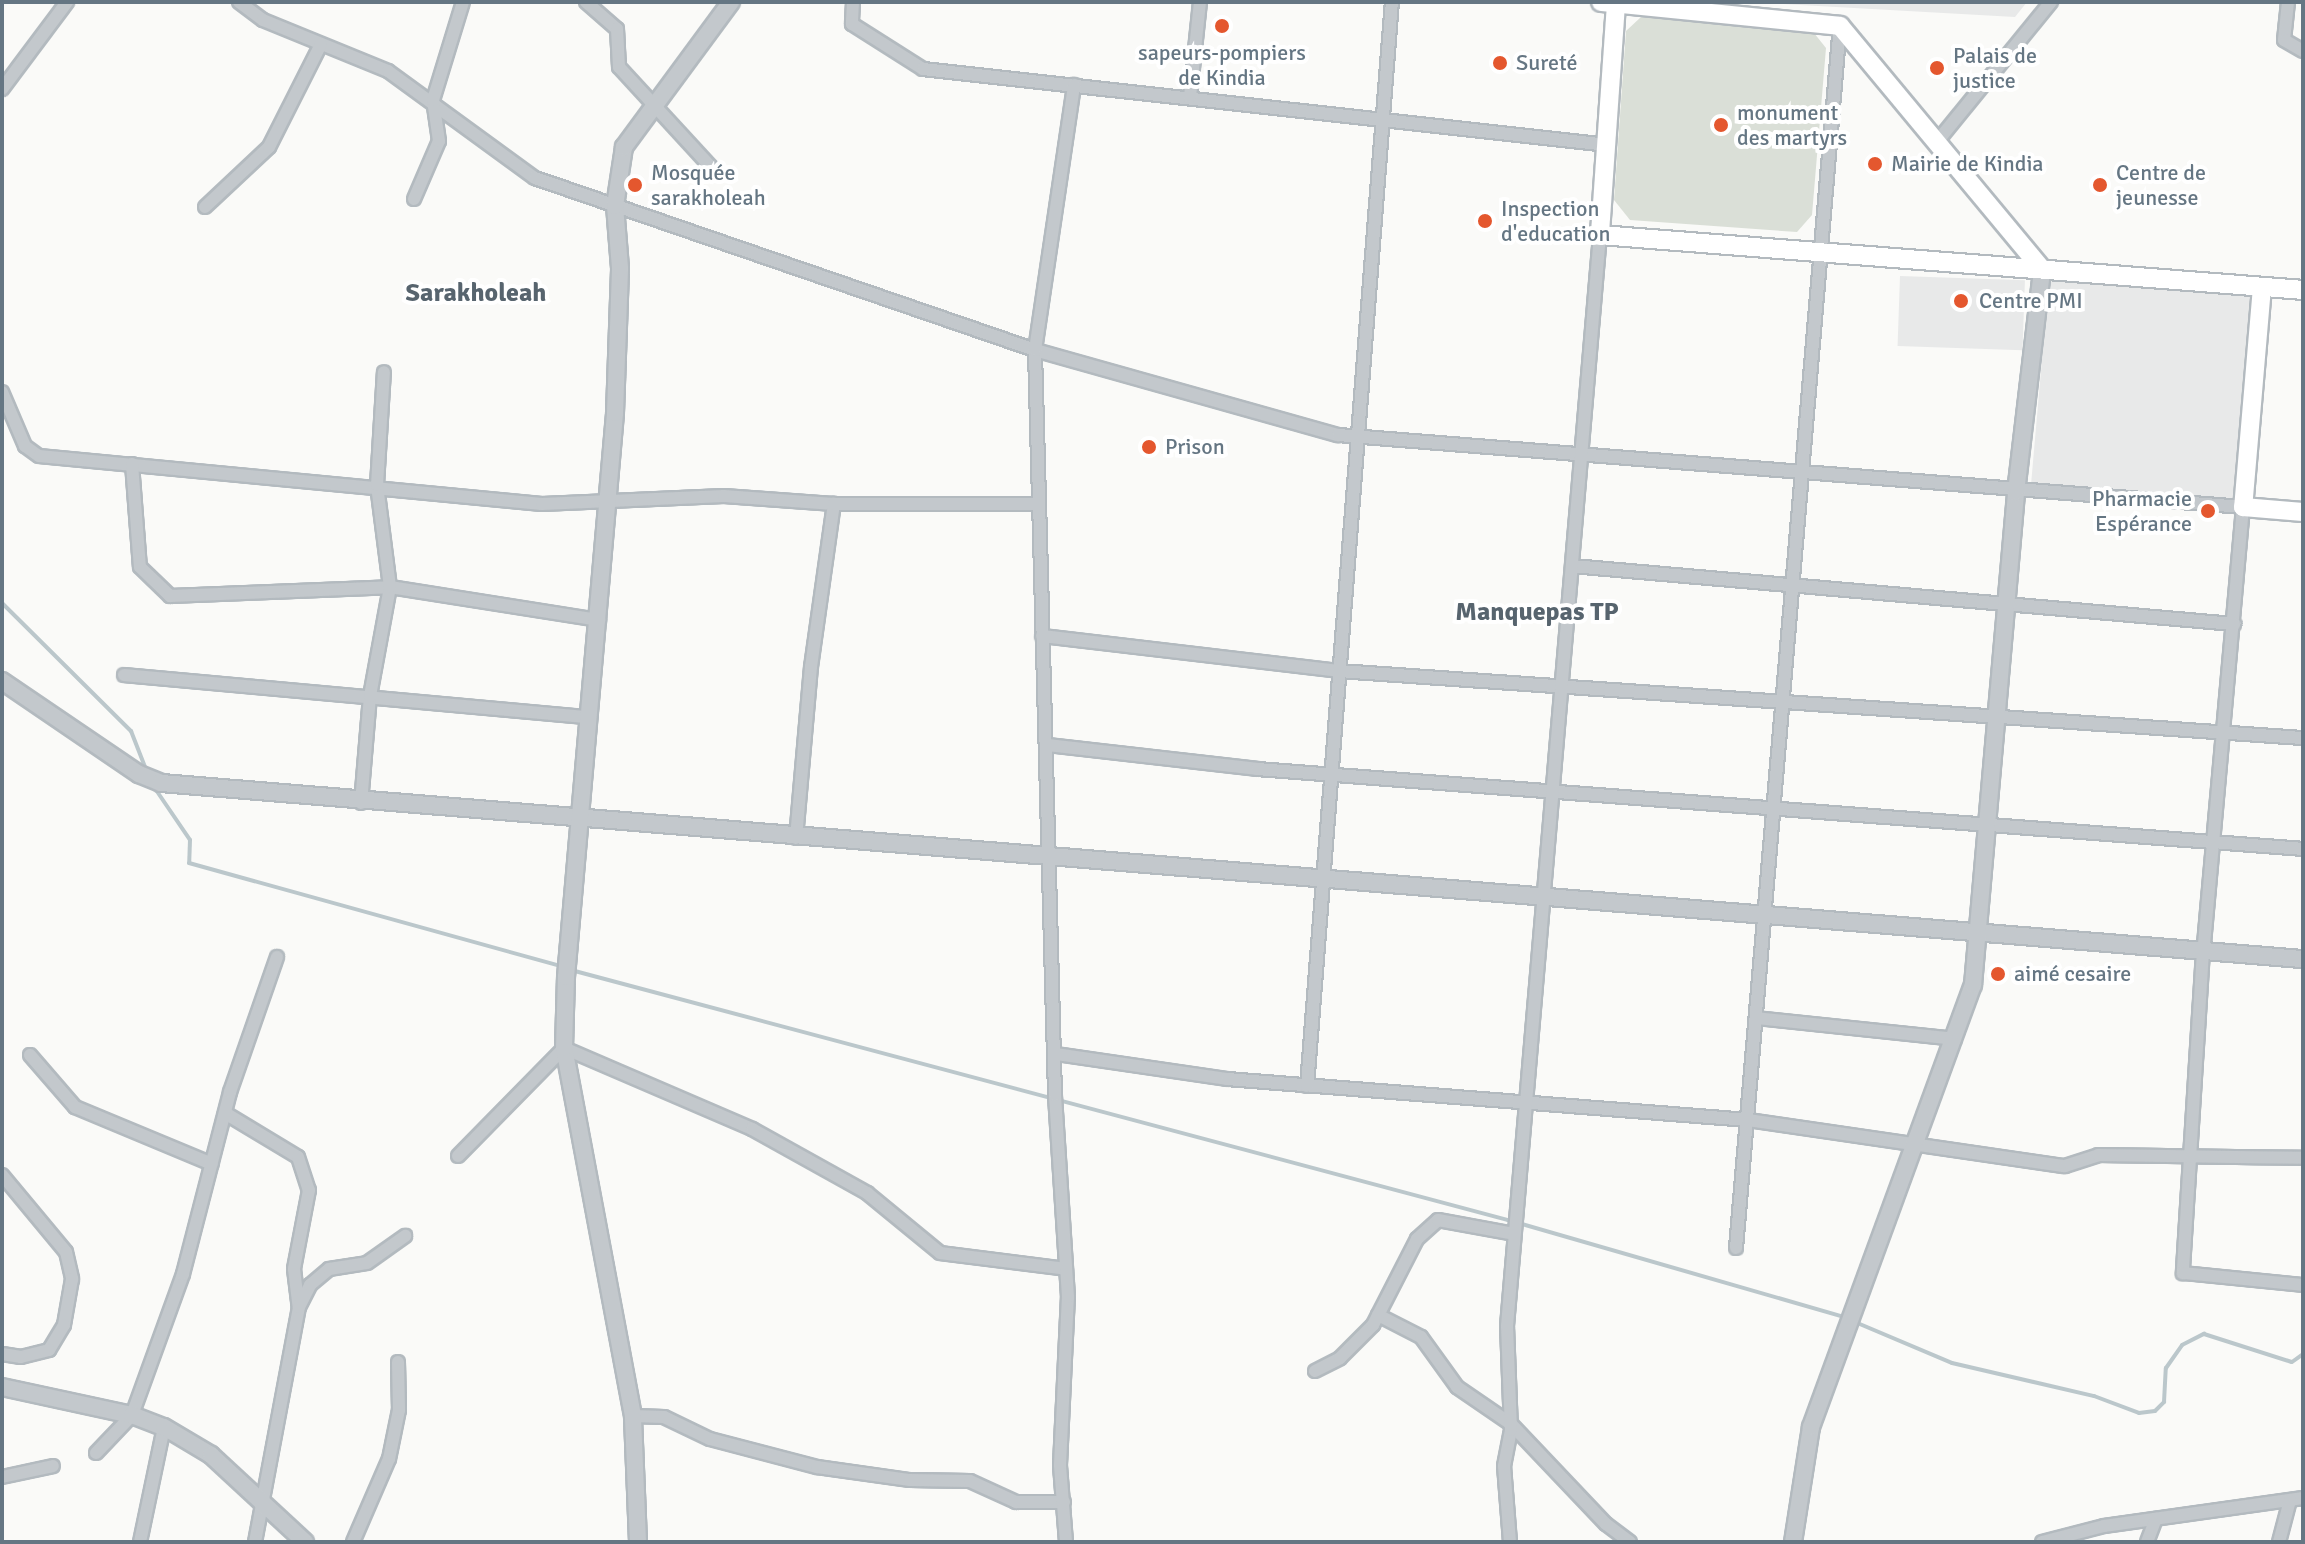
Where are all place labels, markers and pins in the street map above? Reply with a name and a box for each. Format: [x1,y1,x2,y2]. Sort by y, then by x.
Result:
marker: sapeurs-pompiers de Kindia [1213,17,1231,35]
place label: sapeurs-pompiers de Kindia [1138,39,1306,90]
place label: Palais de justice [1953,42,2037,94]
place label: Sureté [1516,50,1577,76]
marker: Sureté [1491,54,1509,72]
marker: Palais de justice [1928,59,1946,77]
place label: monument des martyrs [1737,99,1847,150]
marker: monument des martyrs [1712,116,1730,134]
place label: Mairie de Kindia [1891,151,2043,177]
marker: Mairie de Kindia [1866,155,1884,173]
place label: Mosquée sarakholeah [651,159,766,210]
place label: Centre de jeunesse [2116,159,2206,210]
marker: Mosquée sarakholeah [626,176,644,194]
marker: Centre de jeunesse [2091,176,2109,194]
place label: Inspection d'education [1501,195,1610,246]
marker: Inspection d'education [1476,212,1494,230]
place label: Centre PMI [1979,288,2083,314]
marker: Centre PMI [1950,290,1972,312]
place label: Prison [1165,434,1225,460]
marker: Prison [1140,438,1158,456]
place label: Pharmacie Espérance [2092,485,2192,536]
marker: Pharmacie Espérance [2199,502,2217,520]
place label: aimé cesaire [2014,961,2131,987]
marker: aimé cesaire [1989,965,2007,983]

